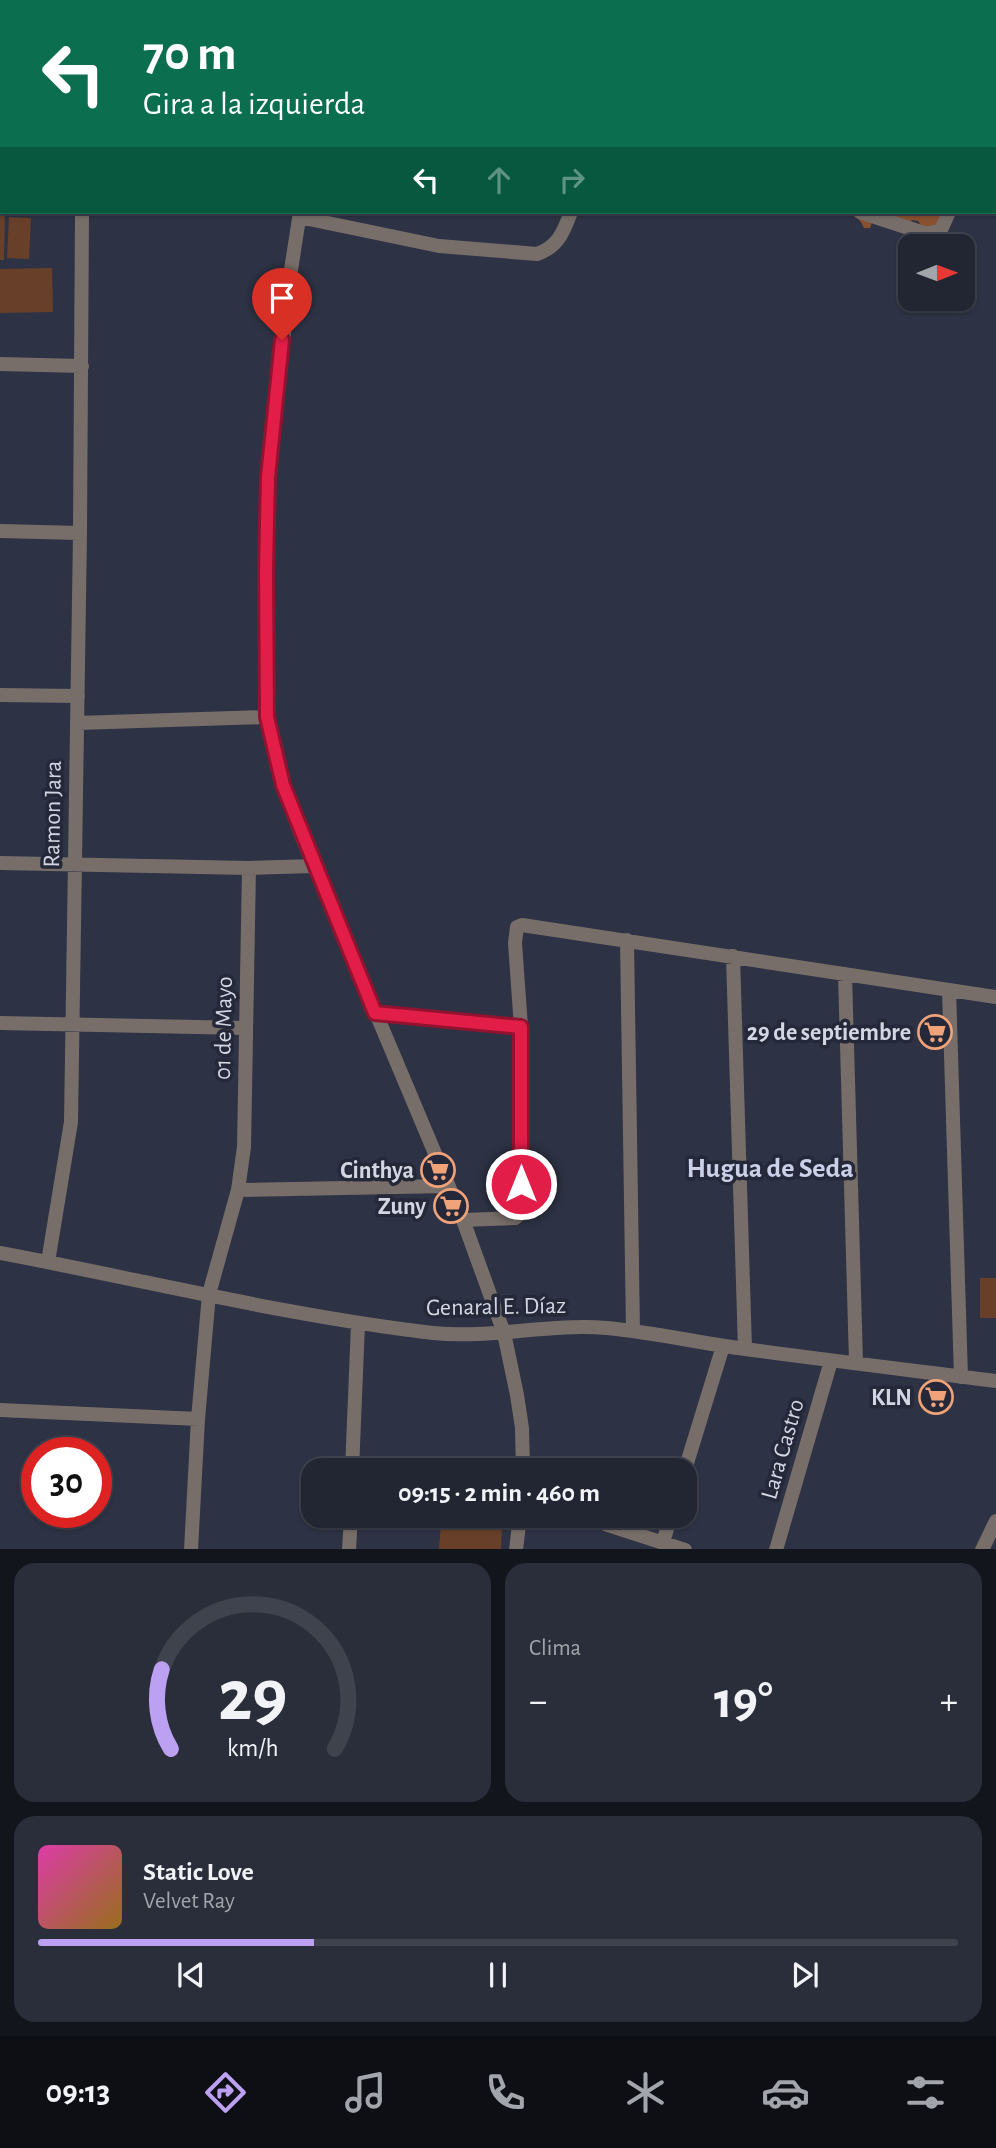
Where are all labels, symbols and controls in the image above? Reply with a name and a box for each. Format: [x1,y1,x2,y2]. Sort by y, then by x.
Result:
icon: left [28,28,119,119]
text: 70 m [143,30,237,79]
text: Gira a la izquierda [143,88,365,120]
icon: left [407,161,445,199]
icon: ahead [480,161,518,199]
icon: right [553,161,591,199]
north arrow [898,234,975,312]
map controls [898,234,975,311]
pin [252,268,312,340]
icon: arrive [263,279,301,317]
street label: Ramon Jara [40,760,66,868]
street label: 01 de Mayo [211,976,237,1080]
supermarket icon: 29 de septiembre [916,1013,954,1051]
place label: 29 de septiembre [747,1021,911,1045]
position arrow [484,1147,558,1221]
supermarket icon: Cinthya [419,1151,457,1189]
district label: Hugua de Seda [686,1155,854,1183]
place label: Cinthya [340,1159,414,1183]
supermarket icon: Zuny [432,1187,470,1225]
place label: Zuny [378,1195,426,1219]
street label: Genaral E. Díaz [426,1294,566,1320]
supermarket icon: KLN [917,1378,955,1416]
place label: KLN [871,1386,912,1410]
street label: Lara Castro [757,1396,809,1502]
speed limit sign: 30 [21,1437,112,1528]
text: 09:15 · 2 min · 460 m [398,1480,600,1506]
text: Clima [529,1637,581,1660]
text: 29 [218,1661,287,1734]
text: 19° [714,1675,773,1727]
text: − [529,1683,547,1721]
text: + [940,1683,958,1721]
text: km/h [227,1735,278,1760]
text: Static Love [143,1859,254,1885]
text: Velvet Ray [143,1890,235,1913]
icon: previous [172,1956,210,1994]
icon: pause [479,1956,517,1994]
icon: next [786,1956,824,1994]
icon: directions [201,2068,250,2117]
icon: music [341,2068,390,2117]
icon: phone [481,2068,530,2117]
icon: climate [621,2068,670,2117]
icon: car [761,2068,810,2117]
icon: filters [901,2068,950,2117]
text: 09:13 [46,2076,110,2108]

